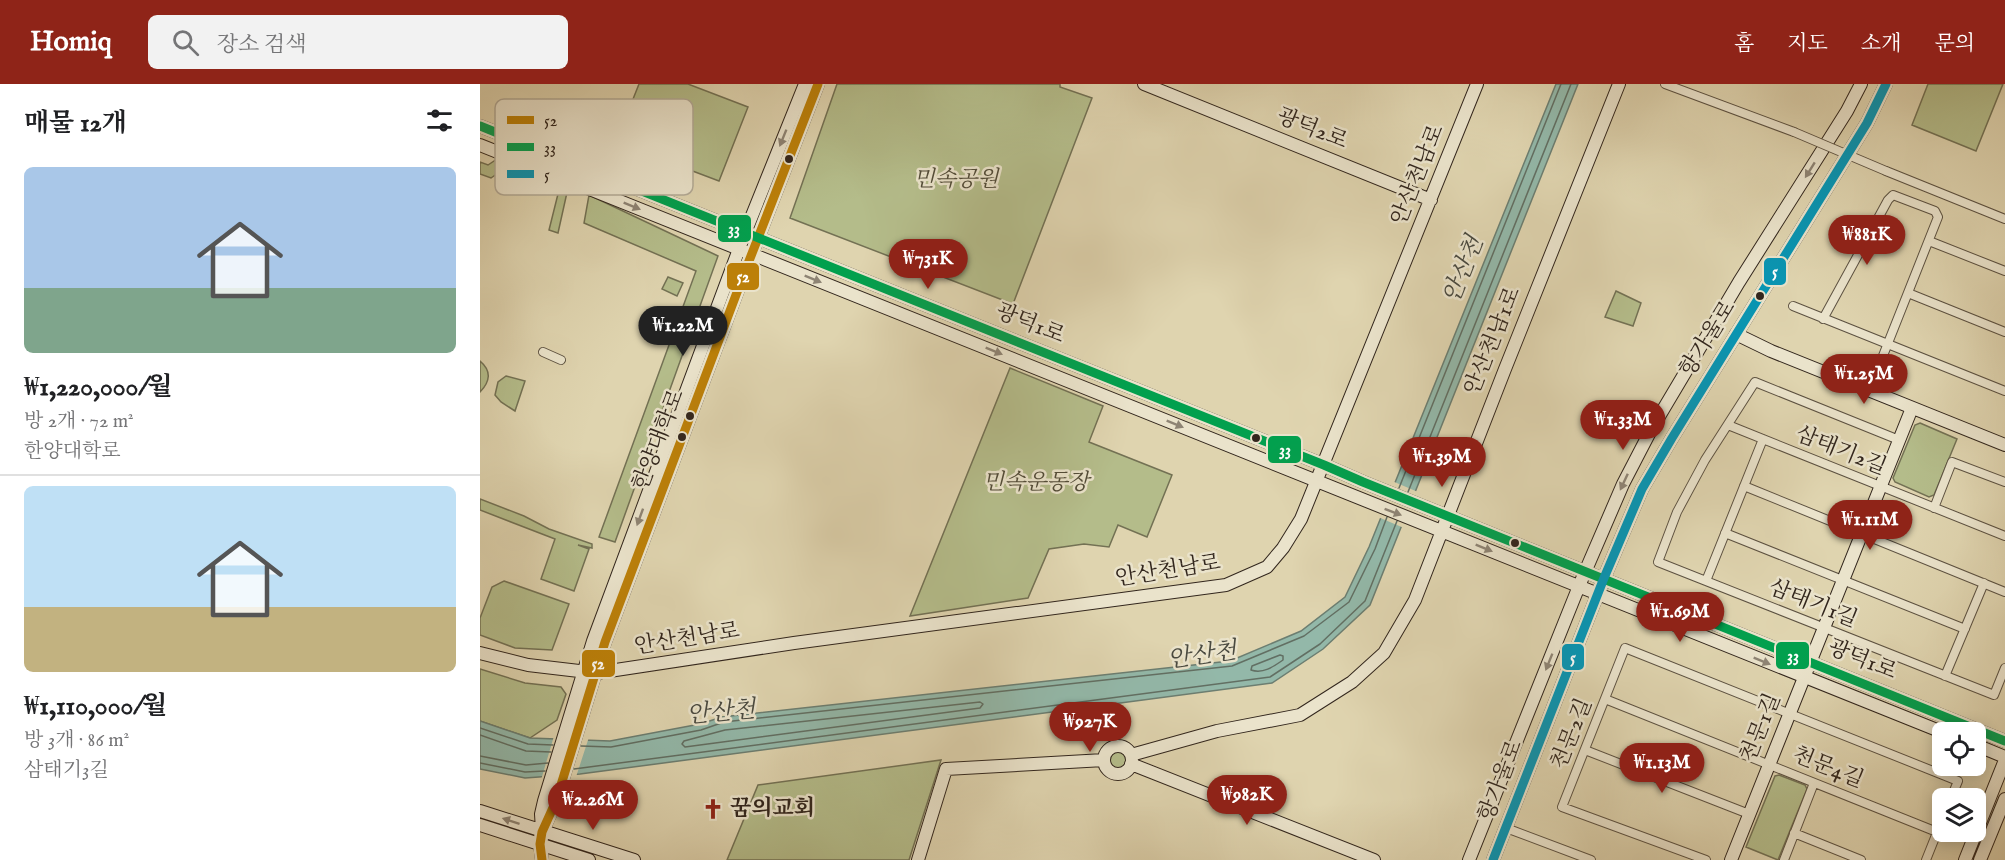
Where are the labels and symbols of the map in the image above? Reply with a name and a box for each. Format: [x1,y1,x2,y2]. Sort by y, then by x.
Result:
legend [495,99,693,195]
street label: 광덕2로 [1272,102,1352,156]
text: 52 [544,112,557,132]
street label: 안산천남로 [1385,120,1451,230]
one-way arrow [778,130,788,148]
text: 33 [544,139,556,159]
unlabelled marker [783,153,795,165]
one-way arrow [1804,162,1815,178]
text: 5 [544,166,550,186]
park label: 민속공원 [913,166,1000,194]
one-way arrow [623,202,641,211]
line badge: 33 [717,214,752,243]
pin: ₩881K [1825,215,1909,266]
text: 33 [728,220,740,240]
water label: 안산천 [1437,230,1492,308]
pin: ₩731K [886,239,970,290]
line badge: 5 [1763,257,1787,286]
line badge: 52 [726,262,760,291]
text: 5 [1772,263,1778,283]
text: 52 [736,268,750,288]
one-way arrow [804,274,822,284]
street label: 안산천남1로 [1459,283,1527,399]
unlabelled marker [1754,290,1766,302]
street label: 항가울로 [1674,296,1742,382]
street label: 광덕1로 [991,298,1069,350]
pin: ₩1.22M [634,306,732,357]
one-way arrow [985,347,1003,356]
pin: ₩1.25M [1815,354,1913,405]
street label: 한양대학로 [627,385,691,495]
pin: ₩1.33M [1574,400,1672,451]
unlabelled marker [684,410,696,422]
one-way arrow [1166,420,1184,429]
street label: 삼태기2길 [1792,420,1890,482]
unlabelled marker [676,431,688,443]
unlabelled marker [1250,432,1262,444]
line badge: 33 [1267,435,1302,464]
pin: ₩1.39M [1393,437,1491,488]
text: 33 [1279,441,1291,461]
park label: 민속운동장 [983,469,1093,497]
one-way arrow [1620,474,1629,491]
pin: ₩1.11M [1821,500,1919,551]
one-way arrow [1385,507,1403,517]
one-way arrow [634,508,644,526]
unlabelled marker [1509,537,1521,549]
one-way arrow [1476,543,1494,553]
street label: 안산천남로 [1113,549,1223,593]
street label: 삼태기1길 [1765,574,1861,634]
pin: ₩1.69M [1631,592,1729,643]
street label: 안산천남로 [632,617,742,661]
street label: 광덕1로 [1823,634,1901,686]
water label: 안산천 [1165,636,1240,676]
line badge: 33 [1775,641,1810,670]
line badge: 5 [1561,643,1585,671]
text: 33 [1787,647,1799,667]
line badge: 52 [581,649,616,678]
text: 5 [1570,649,1576,669]
one-way arrow [1544,653,1553,671]
text: 52 [591,655,605,675]
one-way arrow [1754,656,1772,666]
street label: 천문1길 [1735,689,1787,767]
water label: 안산천 [685,694,759,731]
street label: 천문2길 [1545,694,1599,774]
pin: ₩927K [1048,702,1132,753]
street label: 항가울로 [1473,736,1529,826]
street label: 천문4길 [1788,741,1868,795]
pin: ₩1.13M [1613,743,1711,794]
pin: ₩982K [1205,775,1289,826]
pin: ₩2.26M [544,780,642,831]
place label: 꿈의교회 [730,795,815,823]
church icon: 꿈의교회 [701,797,725,821]
one-way arrow [502,816,520,825]

